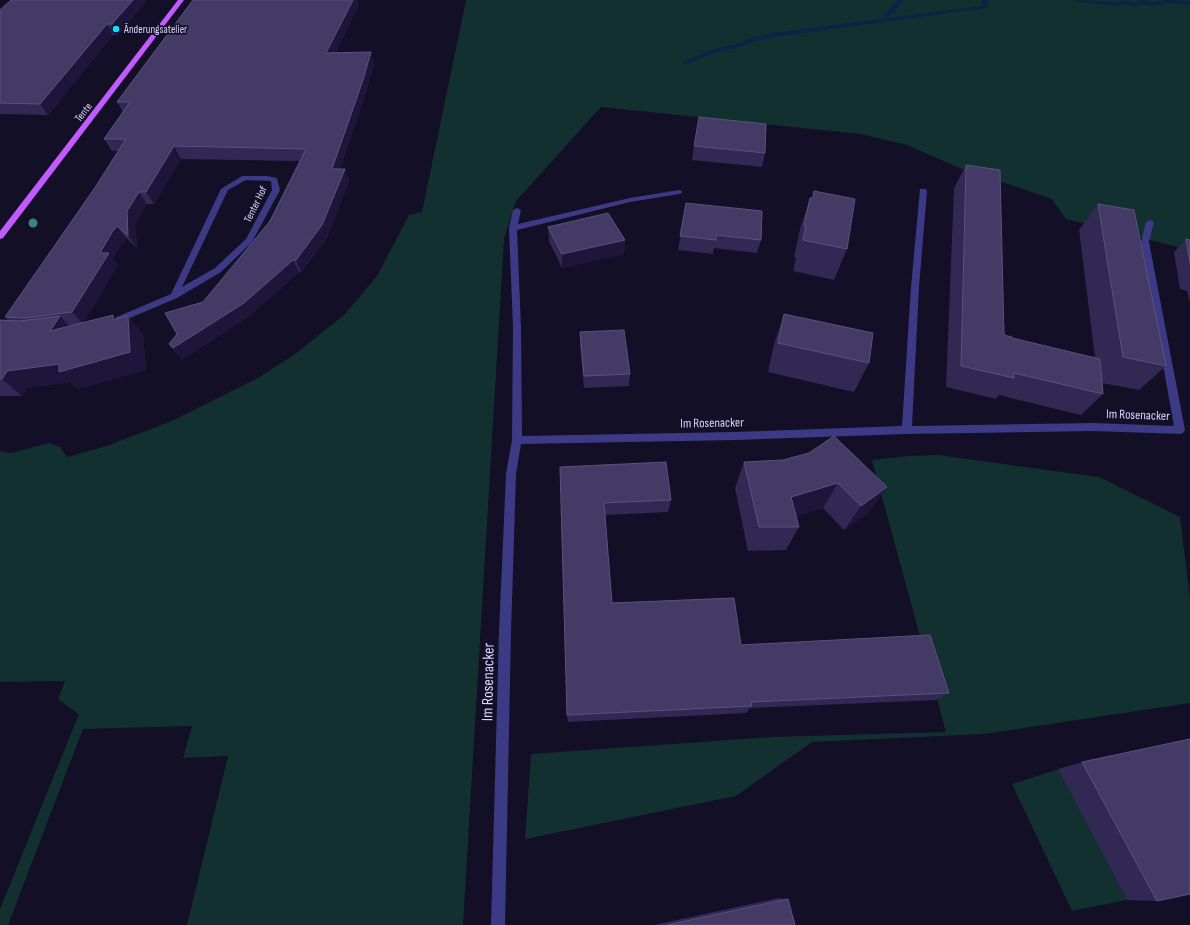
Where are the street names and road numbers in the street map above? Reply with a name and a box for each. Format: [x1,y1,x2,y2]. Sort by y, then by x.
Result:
street label: Tente [72,100,95,124]
street label: Tenter Hof [241,183,270,225]
street label: Im Rosenacker [1106,406,1170,424]
street label: Im Rosenacker [680,414,744,432]
street label: Im Rosenacker [478,642,499,721]

